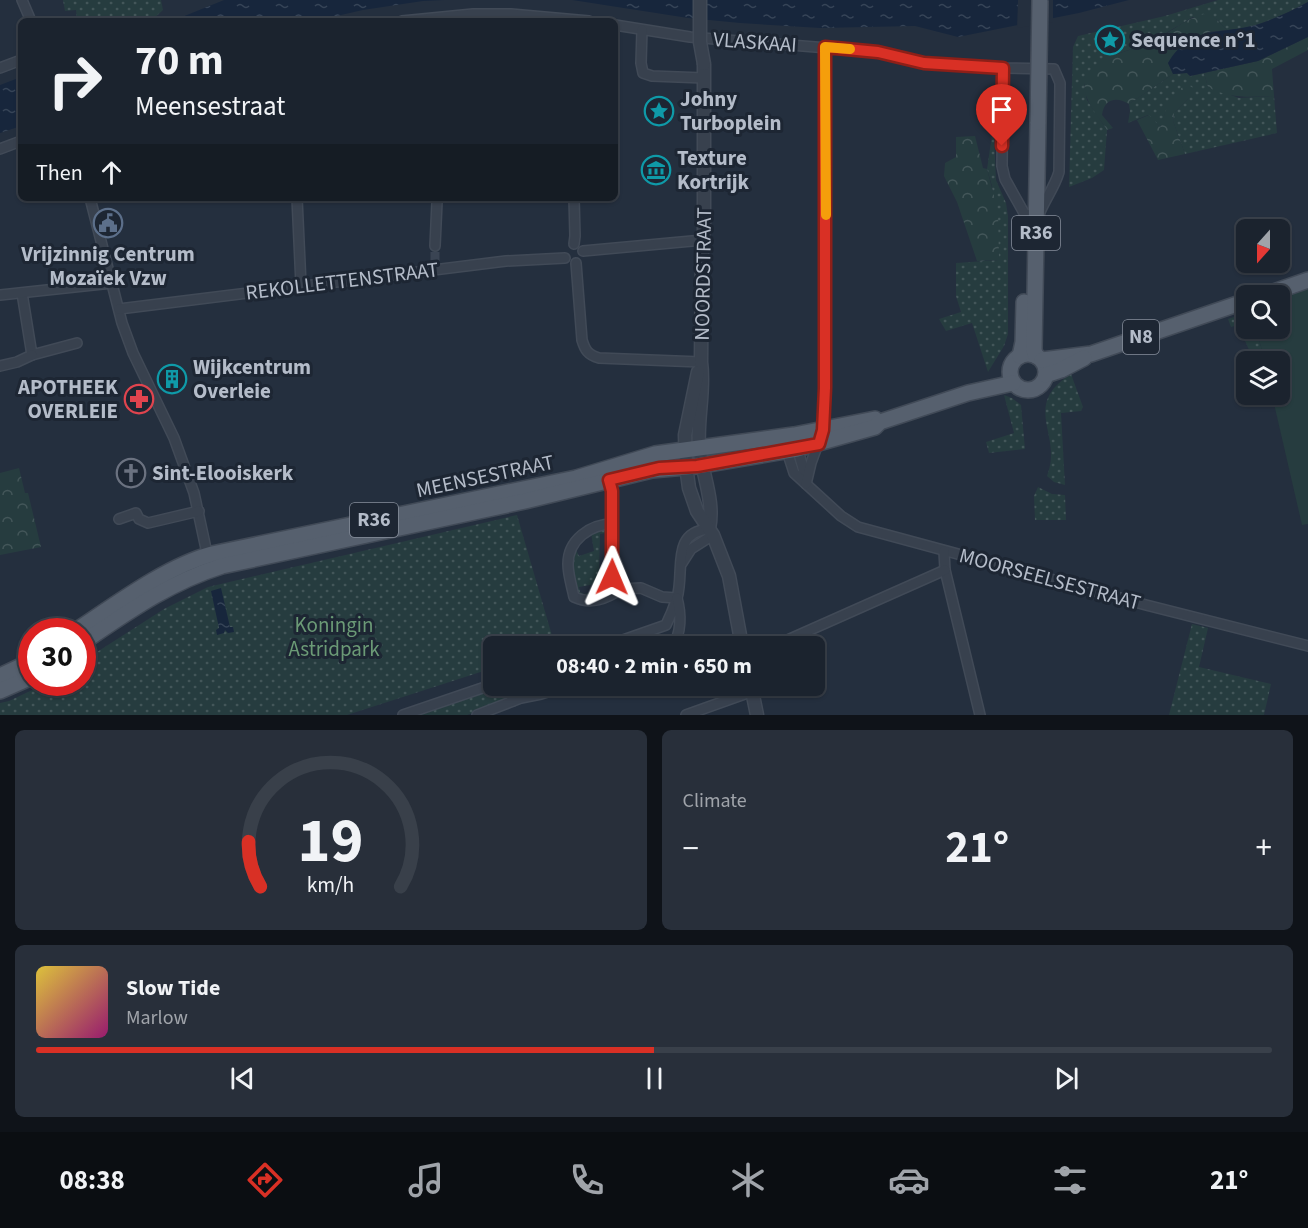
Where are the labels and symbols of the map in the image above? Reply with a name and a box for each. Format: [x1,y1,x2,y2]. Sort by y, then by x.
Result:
street label: VLASKAAI [712,24,798,60]
place icon: Sequence n°1 [1094,24,1126,56]
place label: Sequence n°1 [1131,25,1256,55]
place label: Johny Turboplein [680,84,782,138]
pin [976,84,1027,146]
place icon: Johny Turboplein [643,95,675,127]
place label: Texture Kortrijk [677,143,750,197]
museum icon: Texture Kortrijk [640,154,672,186]
public building icon: Vrijzinnig Centrum Mozaïek Vzw [92,207,124,239]
street label: NOORDSTRAAT [687,207,719,341]
road number: R36 [1012,216,1060,250]
north arrow [1236,219,1290,273]
place label: Vrijzinnig Centrum Mozaïek Vzw [20,239,195,293]
street label: REKOLLETTENSTRAAT [244,254,440,308]
road number: N8 [1123,320,1159,354]
place label: Wijkcentrum Overleie [193,352,311,406]
building icon: Wijkcentrum Overleie [156,363,188,395]
place label: APOTHEEK OVERLEIE [17,372,119,426]
pharmacy icon: APOTHEEK OVERLEIE [123,383,155,415]
street label: MEENSESTRAAT [413,447,557,505]
church icon: Sint-Elooiskerk [115,457,147,489]
place label: Sint-Elooiskerk [152,458,294,488]
road number: R36 [350,503,398,537]
street label: MOORSEELSESTRAAT [956,540,1144,618]
position arrow [580,545,644,609]
park label: Koningin Astridpark [288,610,380,664]
speed limit sign: 30 [18,618,96,696]

